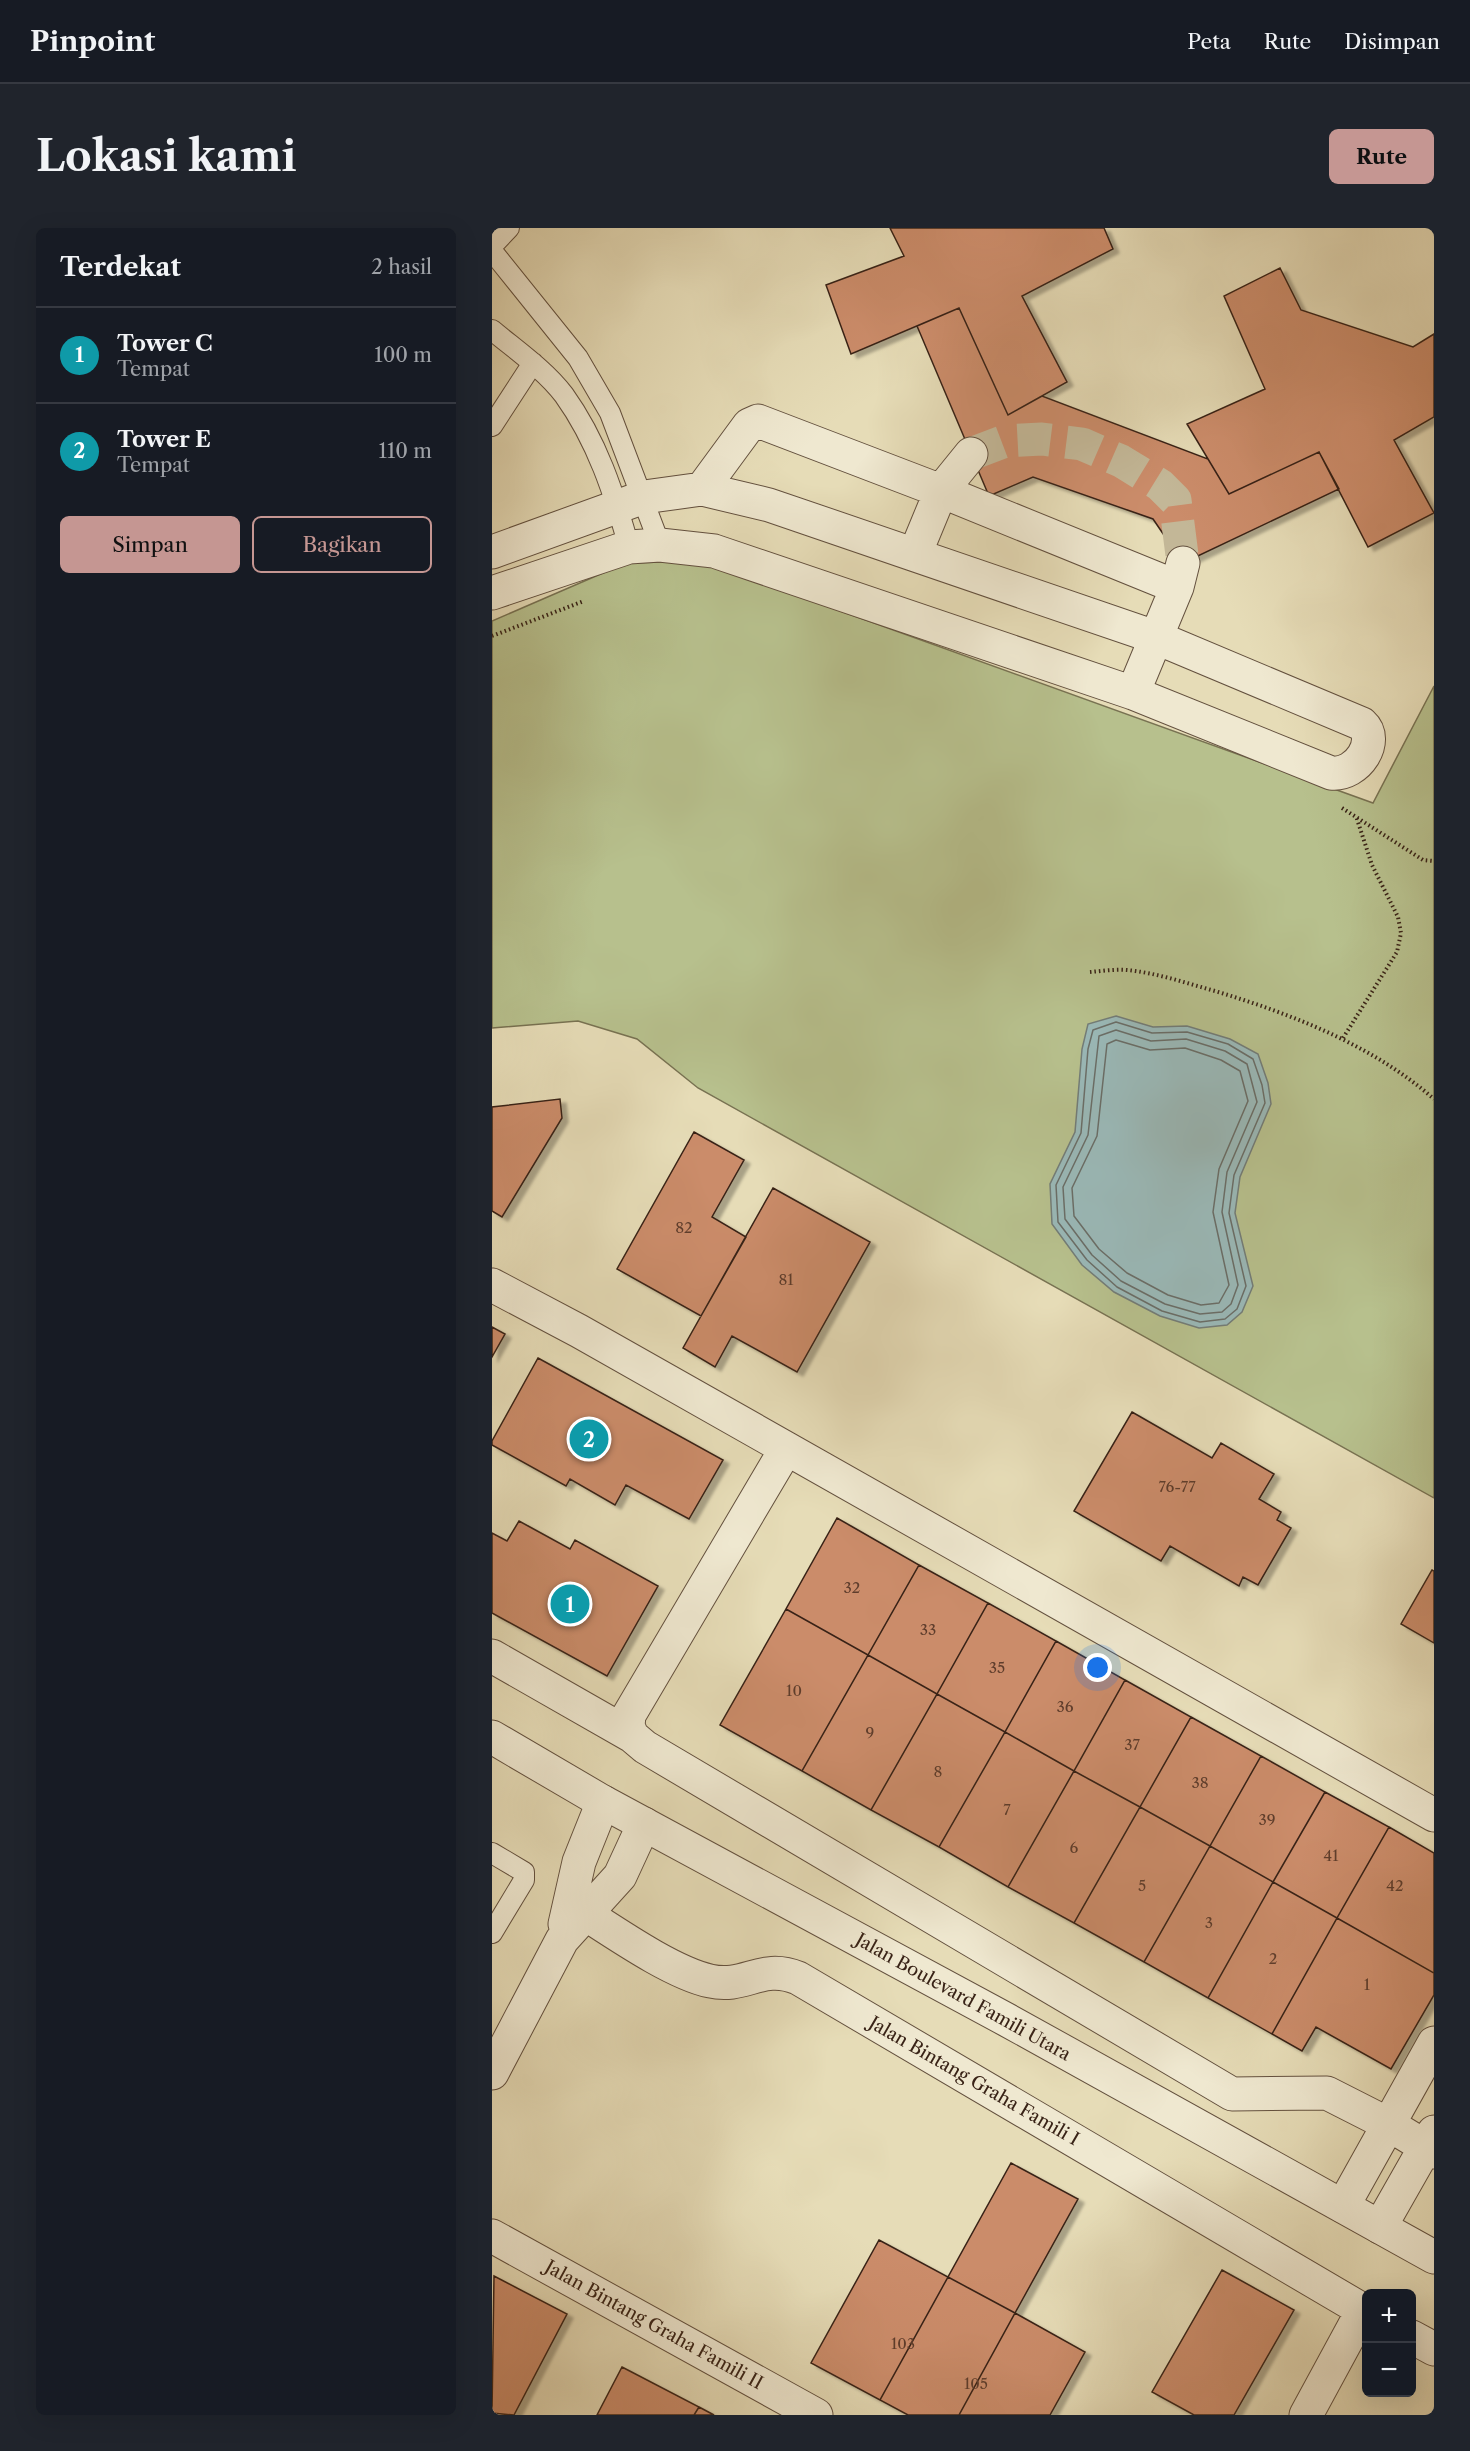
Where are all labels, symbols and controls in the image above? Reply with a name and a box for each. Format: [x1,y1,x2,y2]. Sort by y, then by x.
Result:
text: Pinpoint [30,24,155,58]
text: Peta [1187,29,1231,54]
text: Rute [1264,29,1311,54]
text: Disimpan [1344,29,1440,54]
button: Rute [1329,129,1434,184]
text: Lokasi kami [36,130,297,182]
text: Terdekat [60,251,181,283]
text: 2 hasil [371,255,432,279]
text: Tower C [117,330,213,357]
text: 1 [75,343,84,367]
text: 100 m [374,343,432,367]
text: Tempat [117,357,190,381]
text: Tower E [117,426,211,453]
text: 2 [74,439,85,463]
text: 110 m [379,439,432,463]
text: Tempat [117,453,190,477]
button: Simpan [60,516,240,573]
button: Bagikan [252,516,432,573]
house number: 82 [675,1218,693,1237]
house number: 81 [778,1270,794,1289]
pin: 2 [570,1416,608,1462]
house number: 76-77 [1158,1477,1196,1496]
house number: 32 [844,1578,860,1597]
pin: 1 [550,1582,590,1626]
house number: 33 [920,1620,936,1639]
your location [1083,1653,1112,1682]
house number: 35 [989,1658,1005,1677]
house number: 10 [786,1681,802,1700]
house number: 36 [1056,1697,1074,1716]
house number: 9 [866,1723,874,1742]
house number: 37 [1124,1735,1140,1754]
house number: 8 [934,1762,943,1781]
house number: 38 [1191,1773,1209,1792]
house number: 7 [1003,1800,1011,1819]
house number: 39 [1258,1810,1276,1829]
house number: 6 [1070,1838,1079,1857]
house number: 41 [1324,1846,1339,1865]
house number: 5 [1138,1876,1146,1895]
house number: 42 [1386,1876,1404,1895]
house number: 3 [1205,1913,1213,1932]
street label: Jalan Boulevard Famili Utara [849,1927,1075,2066]
house number: 2 [1269,1949,1277,1968]
house number: 1 [1364,1975,1371,1994]
street label: Jalan Bintang Graha Famili I [862,2010,1083,2150]
street label: Jalan Bintang Graha Famili II [538,2254,767,2394]
map controls [1362,2289,1416,2397]
button: + [1362,2289,1416,2343]
house number: 103 [891,2334,915,2353]
button: − [1362,2343,1416,2397]
house number: 105 [964,2374,988,2393]

